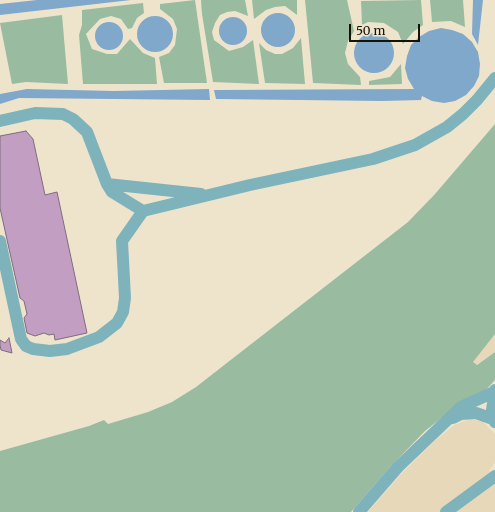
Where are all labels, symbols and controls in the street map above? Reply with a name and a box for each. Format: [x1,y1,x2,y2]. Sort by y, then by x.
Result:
scale bar [351,16,422,42]
text: 50 m [356,23,385,38]

